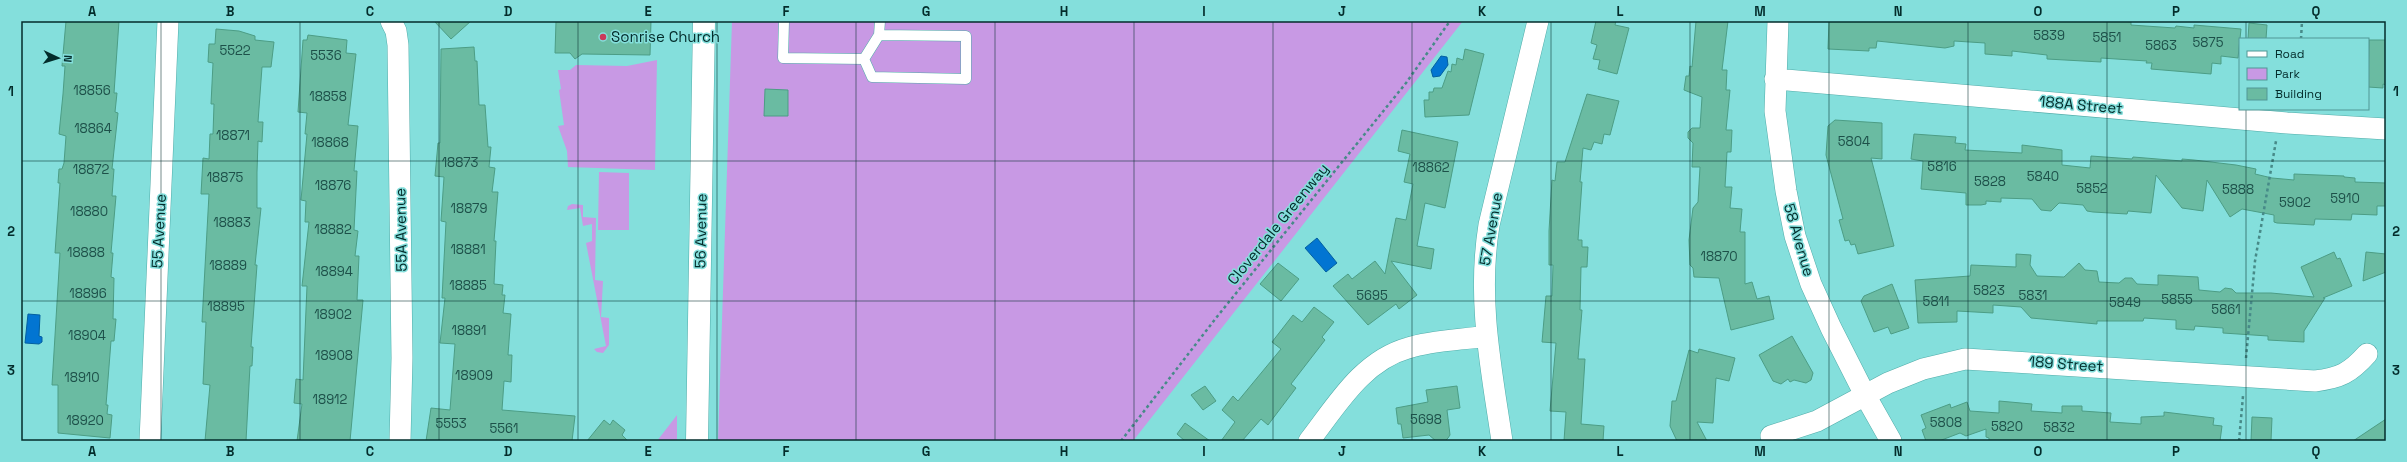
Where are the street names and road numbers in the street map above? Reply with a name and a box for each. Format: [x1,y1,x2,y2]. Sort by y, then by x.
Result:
street label: 188A Street [2038,91,2124,118]
street label: Cloverdale Greenway [1223,159,1332,288]
street label: 55A Avenue [390,188,411,272]
street label: 57 Avenue [1475,191,1506,267]
street label: 55 Avenue [147,193,170,269]
street label: 56 Avenue [690,193,711,269]
street label: 58 Avenue [1780,201,1819,279]
street label: 189 Street [2028,351,2104,376]

